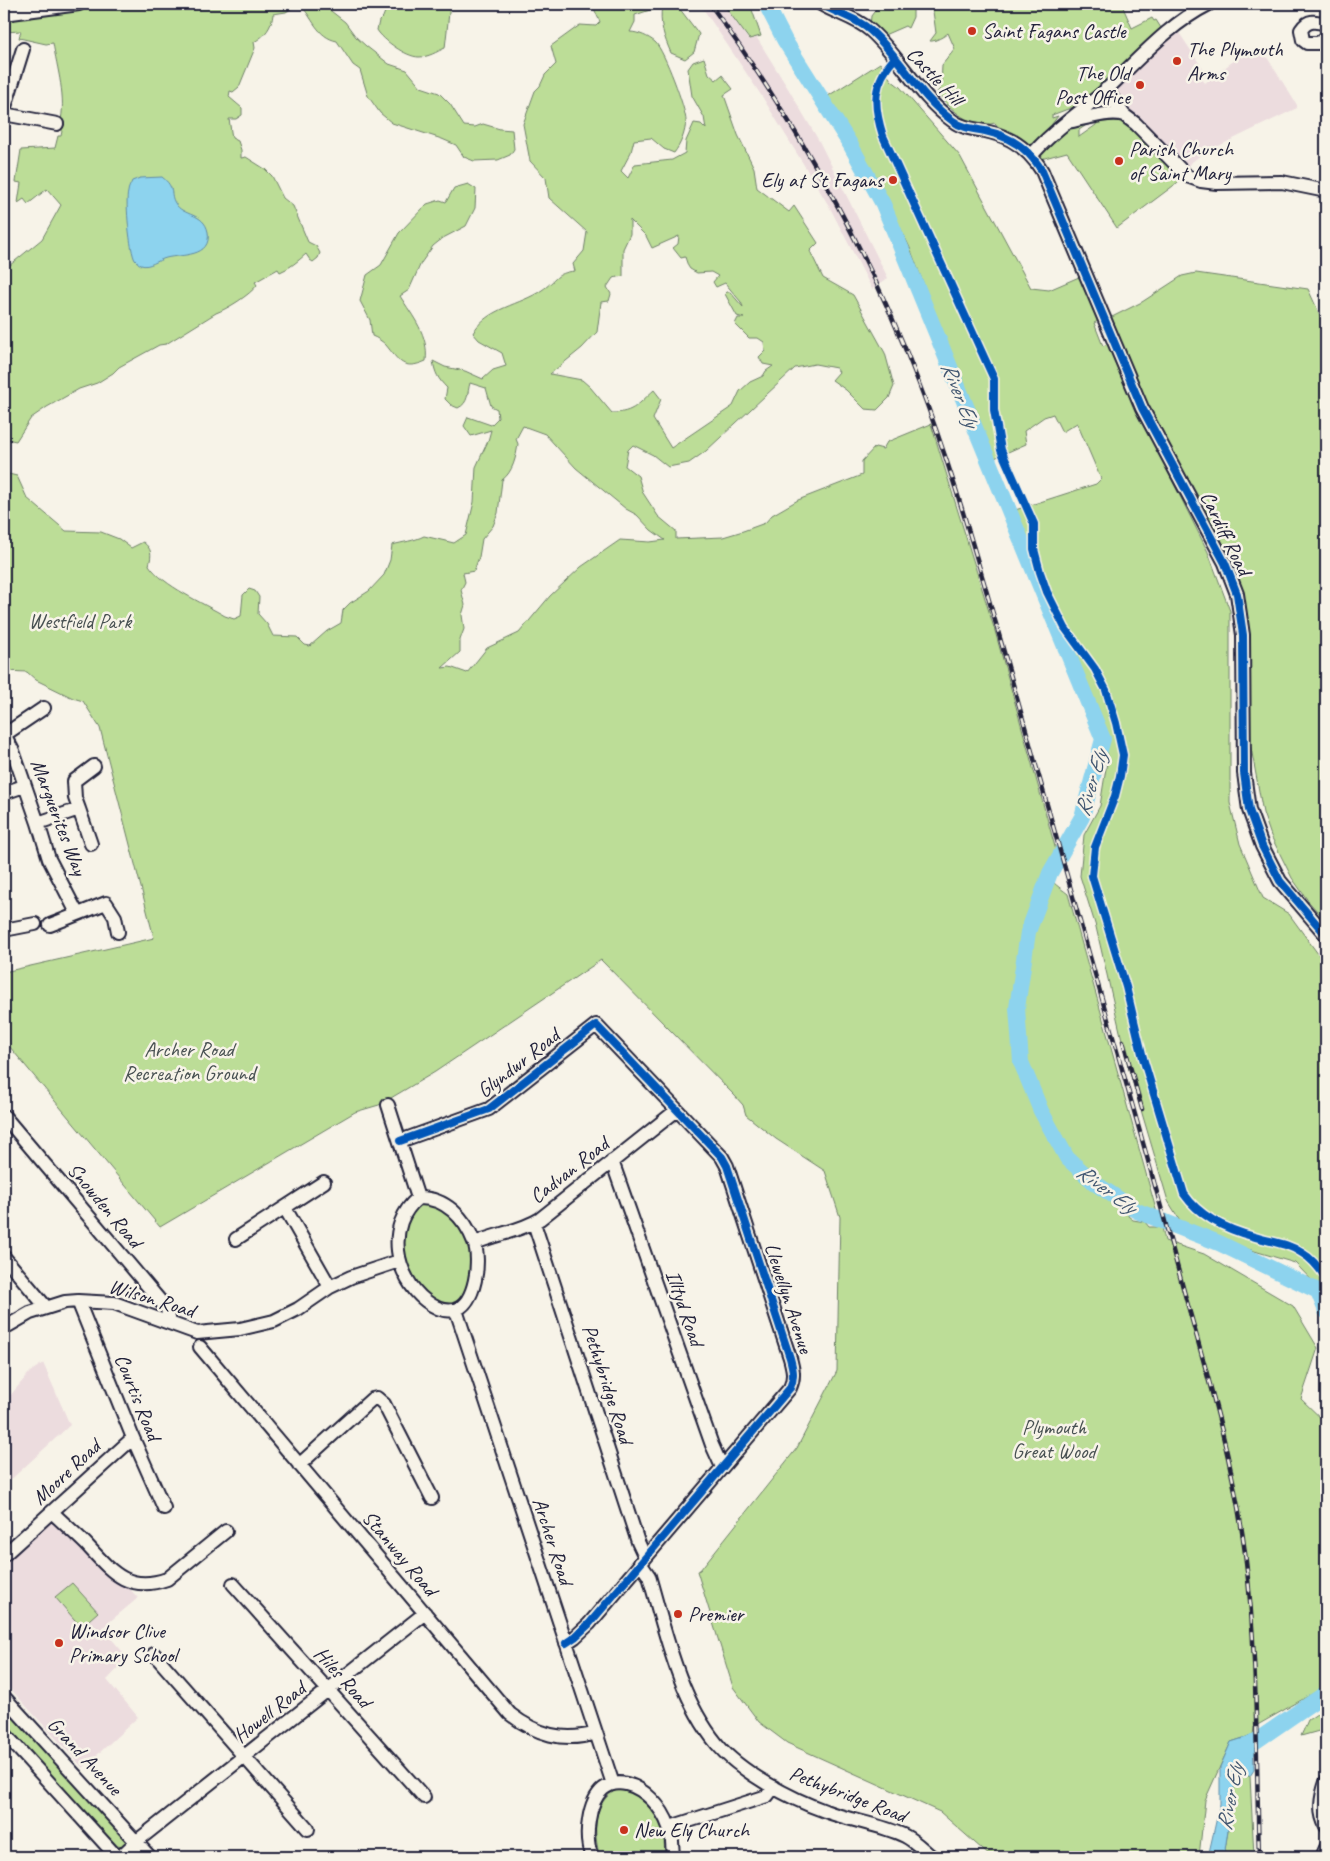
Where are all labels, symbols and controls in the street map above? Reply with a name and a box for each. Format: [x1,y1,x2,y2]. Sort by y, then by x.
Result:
place label: Saint Fagans Castle [982,18,1127,44]
marker: Saint Fagans Castle [966,25,978,37]
place label: The Plymouth Arms [1187,36,1283,86]
street label: Castle Hill [901,41,971,114]
marker: The Plymouth Arms [1171,55,1183,67]
place label: The Old Post Office [1055,60,1133,110]
marker: The Old Post Office [1134,79,1146,91]
place label: Parish Church of Saint Mary [1129,136,1234,186]
marker: Parish Church of Saint Mary [1113,155,1125,167]
place label: Ely at St Fagans [761,167,885,193]
marker: Ely at St Fagans [887,174,899,186]
water label: River Ely [935,358,987,434]
street label: Cardiff Road [1195,487,1259,583]
park label: Westfield Park [29,608,133,634]
water label: River Ely [1068,744,1115,819]
street label: Marguerites Way [25,755,94,880]
street label: Glyndwr Road [472,1020,567,1103]
park label: Archer Road Recreation Ground [123,1036,259,1086]
street label: Cadvan Road [524,1129,617,1209]
street label: Snowden Road [62,1157,150,1256]
water label: River Ely [1071,1158,1144,1222]
street label: Llewellyn Avenue [759,1240,819,1357]
street label: Illtyd Road [660,1267,711,1352]
street label: Wilson Road [106,1273,202,1324]
street label: Pethybridge Road [577,1321,641,1450]
street label: Courtis Road [109,1350,168,1447]
park label: Plymouth Great Wood [1012,1414,1098,1464]
street label: Moore Road [26,1431,108,1510]
street label: Archer Road [527,1494,580,1591]
street label: Stanway Road [357,1505,446,1604]
place label: Premier [688,1601,745,1627]
marker: Premier [672,1608,684,1620]
place label: Windsor Clive Primary School [69,1618,180,1668]
marker: Windsor Clive Primary School [53,1637,65,1649]
street label: Hiles Road [309,1641,379,1715]
street label: Howell Road [228,1673,313,1748]
street label: Grand Avenue [42,1711,129,1802]
water label: River Ely [1210,1758,1251,1833]
street label: Pethybridge Road [786,1760,914,1830]
place label: New Ely Church [634,1817,750,1843]
marker: New Ely Church [618,1824,630,1836]

